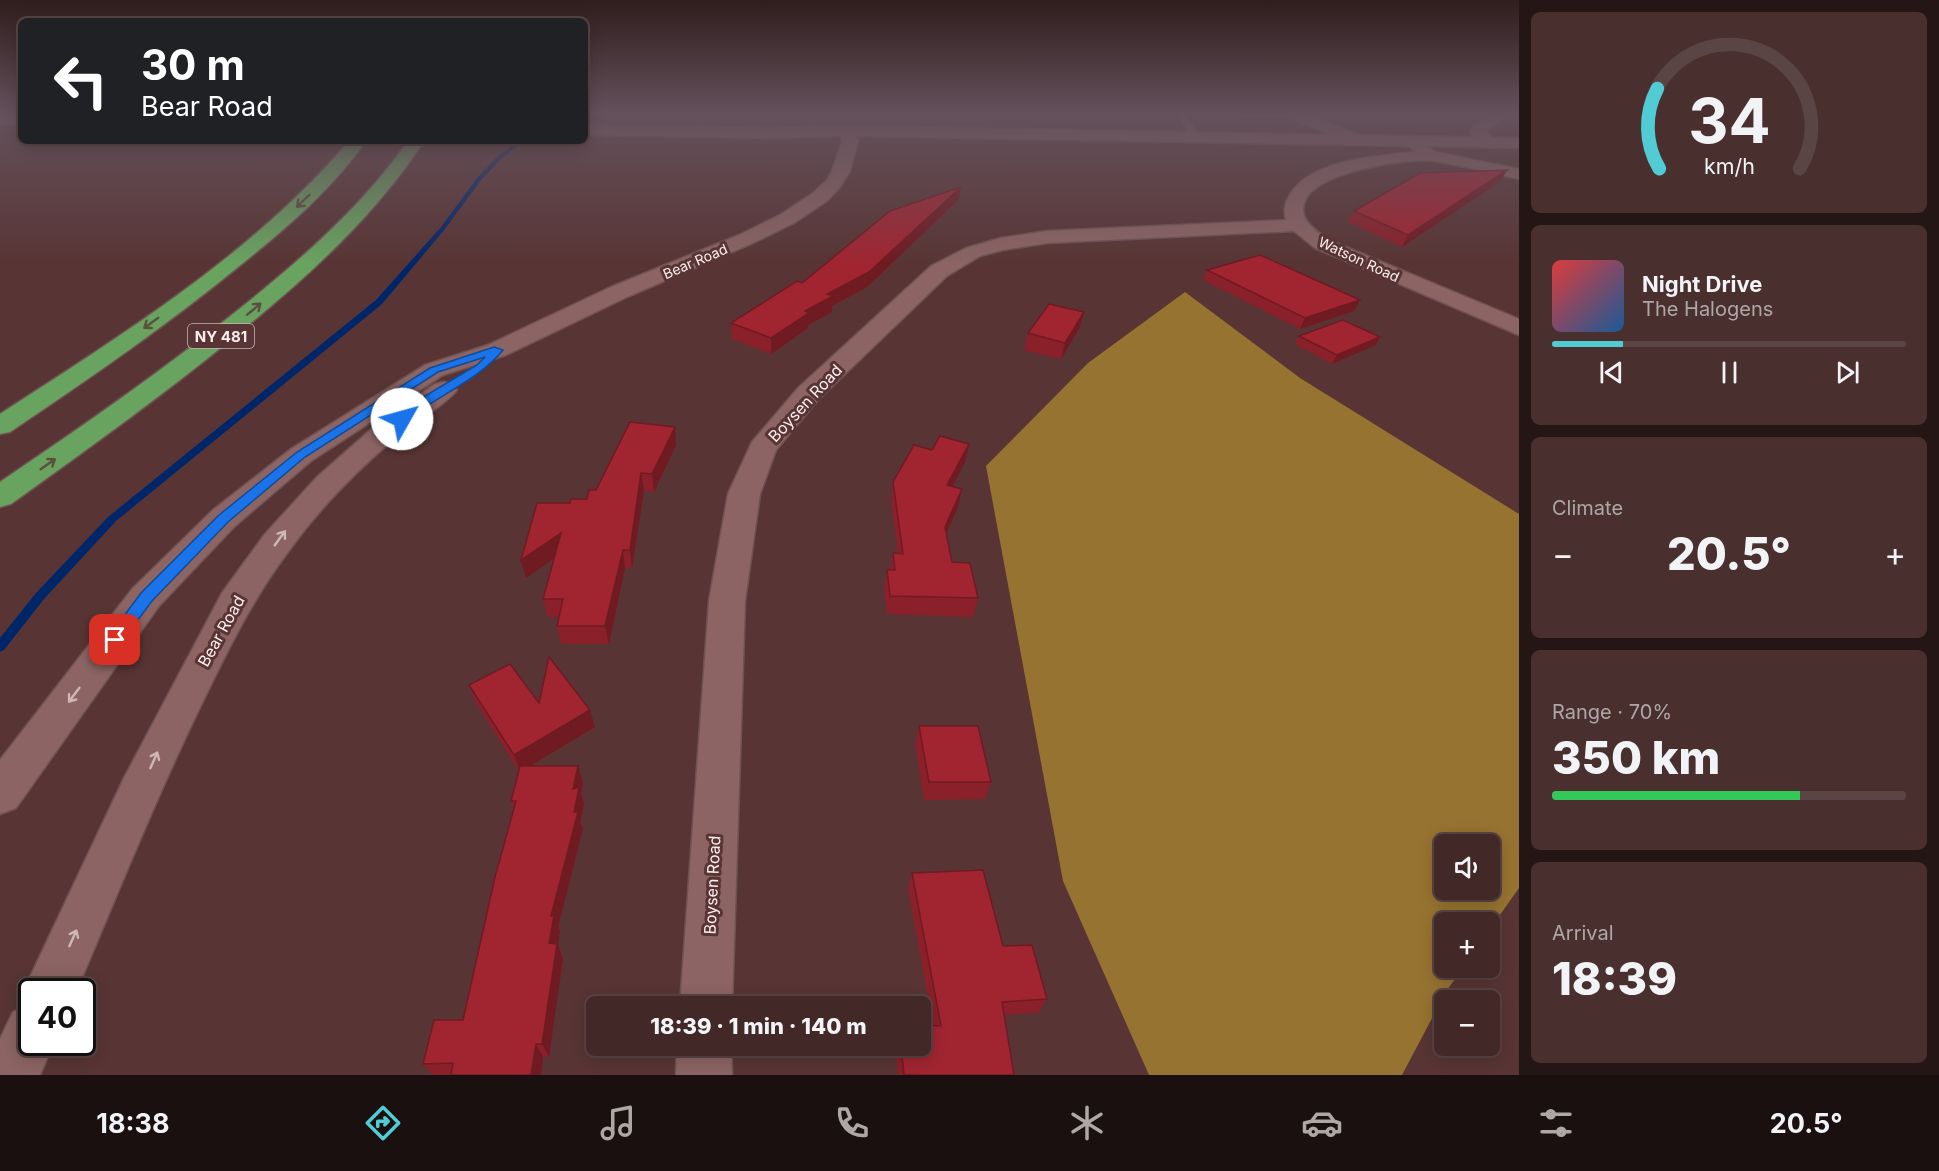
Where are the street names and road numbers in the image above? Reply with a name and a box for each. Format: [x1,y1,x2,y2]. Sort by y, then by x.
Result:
street label: Watson Road [1316,233,1402,285]
street label: Bear Road [660,240,730,282]
road number: NY 481 [188,324,254,348]
street label: Boysen Road [764,360,846,446]
street label: Bear Road [193,592,249,670]
street label: Boysen Road [699,835,725,935]

